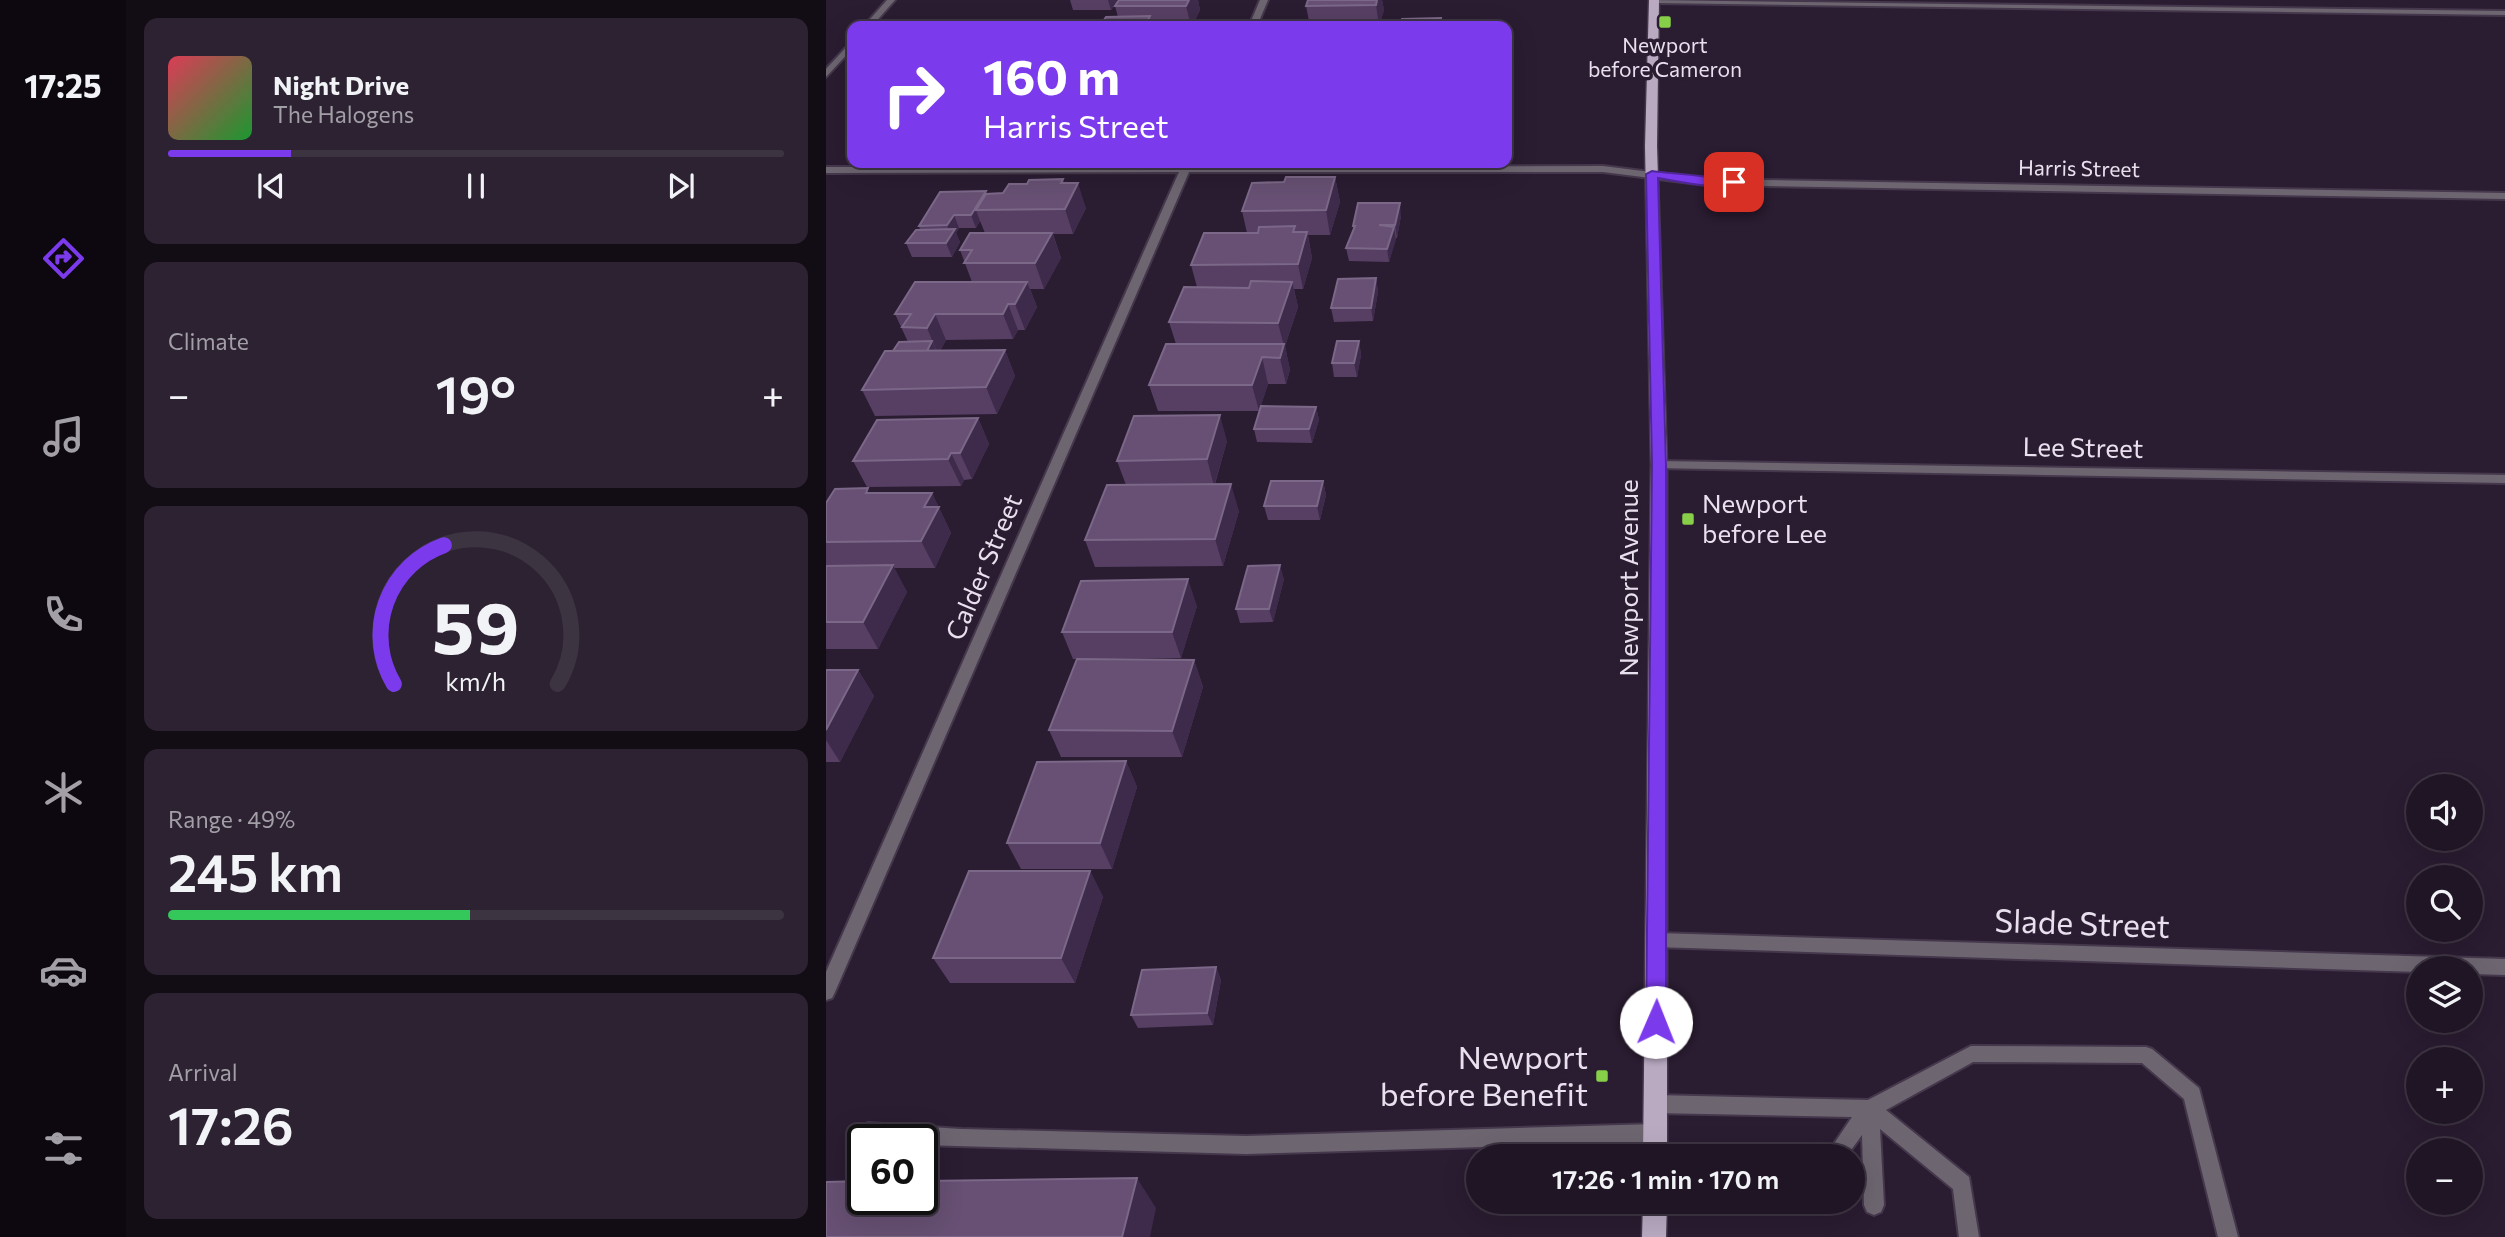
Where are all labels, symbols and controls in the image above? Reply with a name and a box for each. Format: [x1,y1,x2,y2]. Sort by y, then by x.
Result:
marker: Newport before Cameron [1657,14,1673,30]
place label: Newport before Cameron [1588,32,1742,81]
text: 160 m [983,45,1120,105]
icon: right [868,49,959,140]
text: 17:25 [24,65,102,105]
text: Night Drive [273,69,409,100]
text: The Halogens [273,100,414,128]
text: Harris Street [983,105,1169,145]
pin [1704,152,1764,212]
street label: Harris Street [2018,154,2140,181]
icon: arrive [1715,163,1753,201]
icon: previous [252,167,290,205]
icon: pause [457,167,495,205]
icon: next [662,167,700,205]
icon: directions [39,234,88,283]
text: Climate [168,327,249,355]
text: 19° [435,361,516,425]
text: − [168,370,190,417]
text: + [762,370,784,417]
icon: music [39,412,88,461]
street label: Lee Street [2022,430,2144,463]
street label: Newport Avenue [1612,479,1643,677]
place label: Newport before Lee [1702,487,1827,548]
street label: Calder Street [938,489,1027,644]
marker: Newport before Lee [1680,511,1696,527]
text: 59 [432,581,520,670]
icon: phone [39,590,88,639]
text: km/h [446,666,506,696]
icon: climate [39,768,88,817]
map controls [2406,774,2483,1215]
button: sound [2406,774,2483,851]
text: Range · 49% [168,805,295,833]
text: 245 km [168,839,343,903]
button: search [2406,865,2483,942]
street label: Slade Street [1994,899,2171,945]
icon: car [39,946,88,995]
button: layers [2406,956,2483,1033]
position arrow [1619,985,1693,1059]
place label: Newport before Benefit [1380,1036,1588,1113]
button: + [2406,1047,2483,1124]
text: Arrival [168,1058,238,1086]
marker: Newport before Benefit [1594,1068,1610,1084]
text: 17:26 [168,1092,294,1156]
icon: filters [39,1124,88,1173]
speed limit sign: 60 [847,1124,938,1215]
button: − [2406,1138,2483,1215]
text: 17:26 · 1 min · 170 m [1552,1163,1779,1194]

